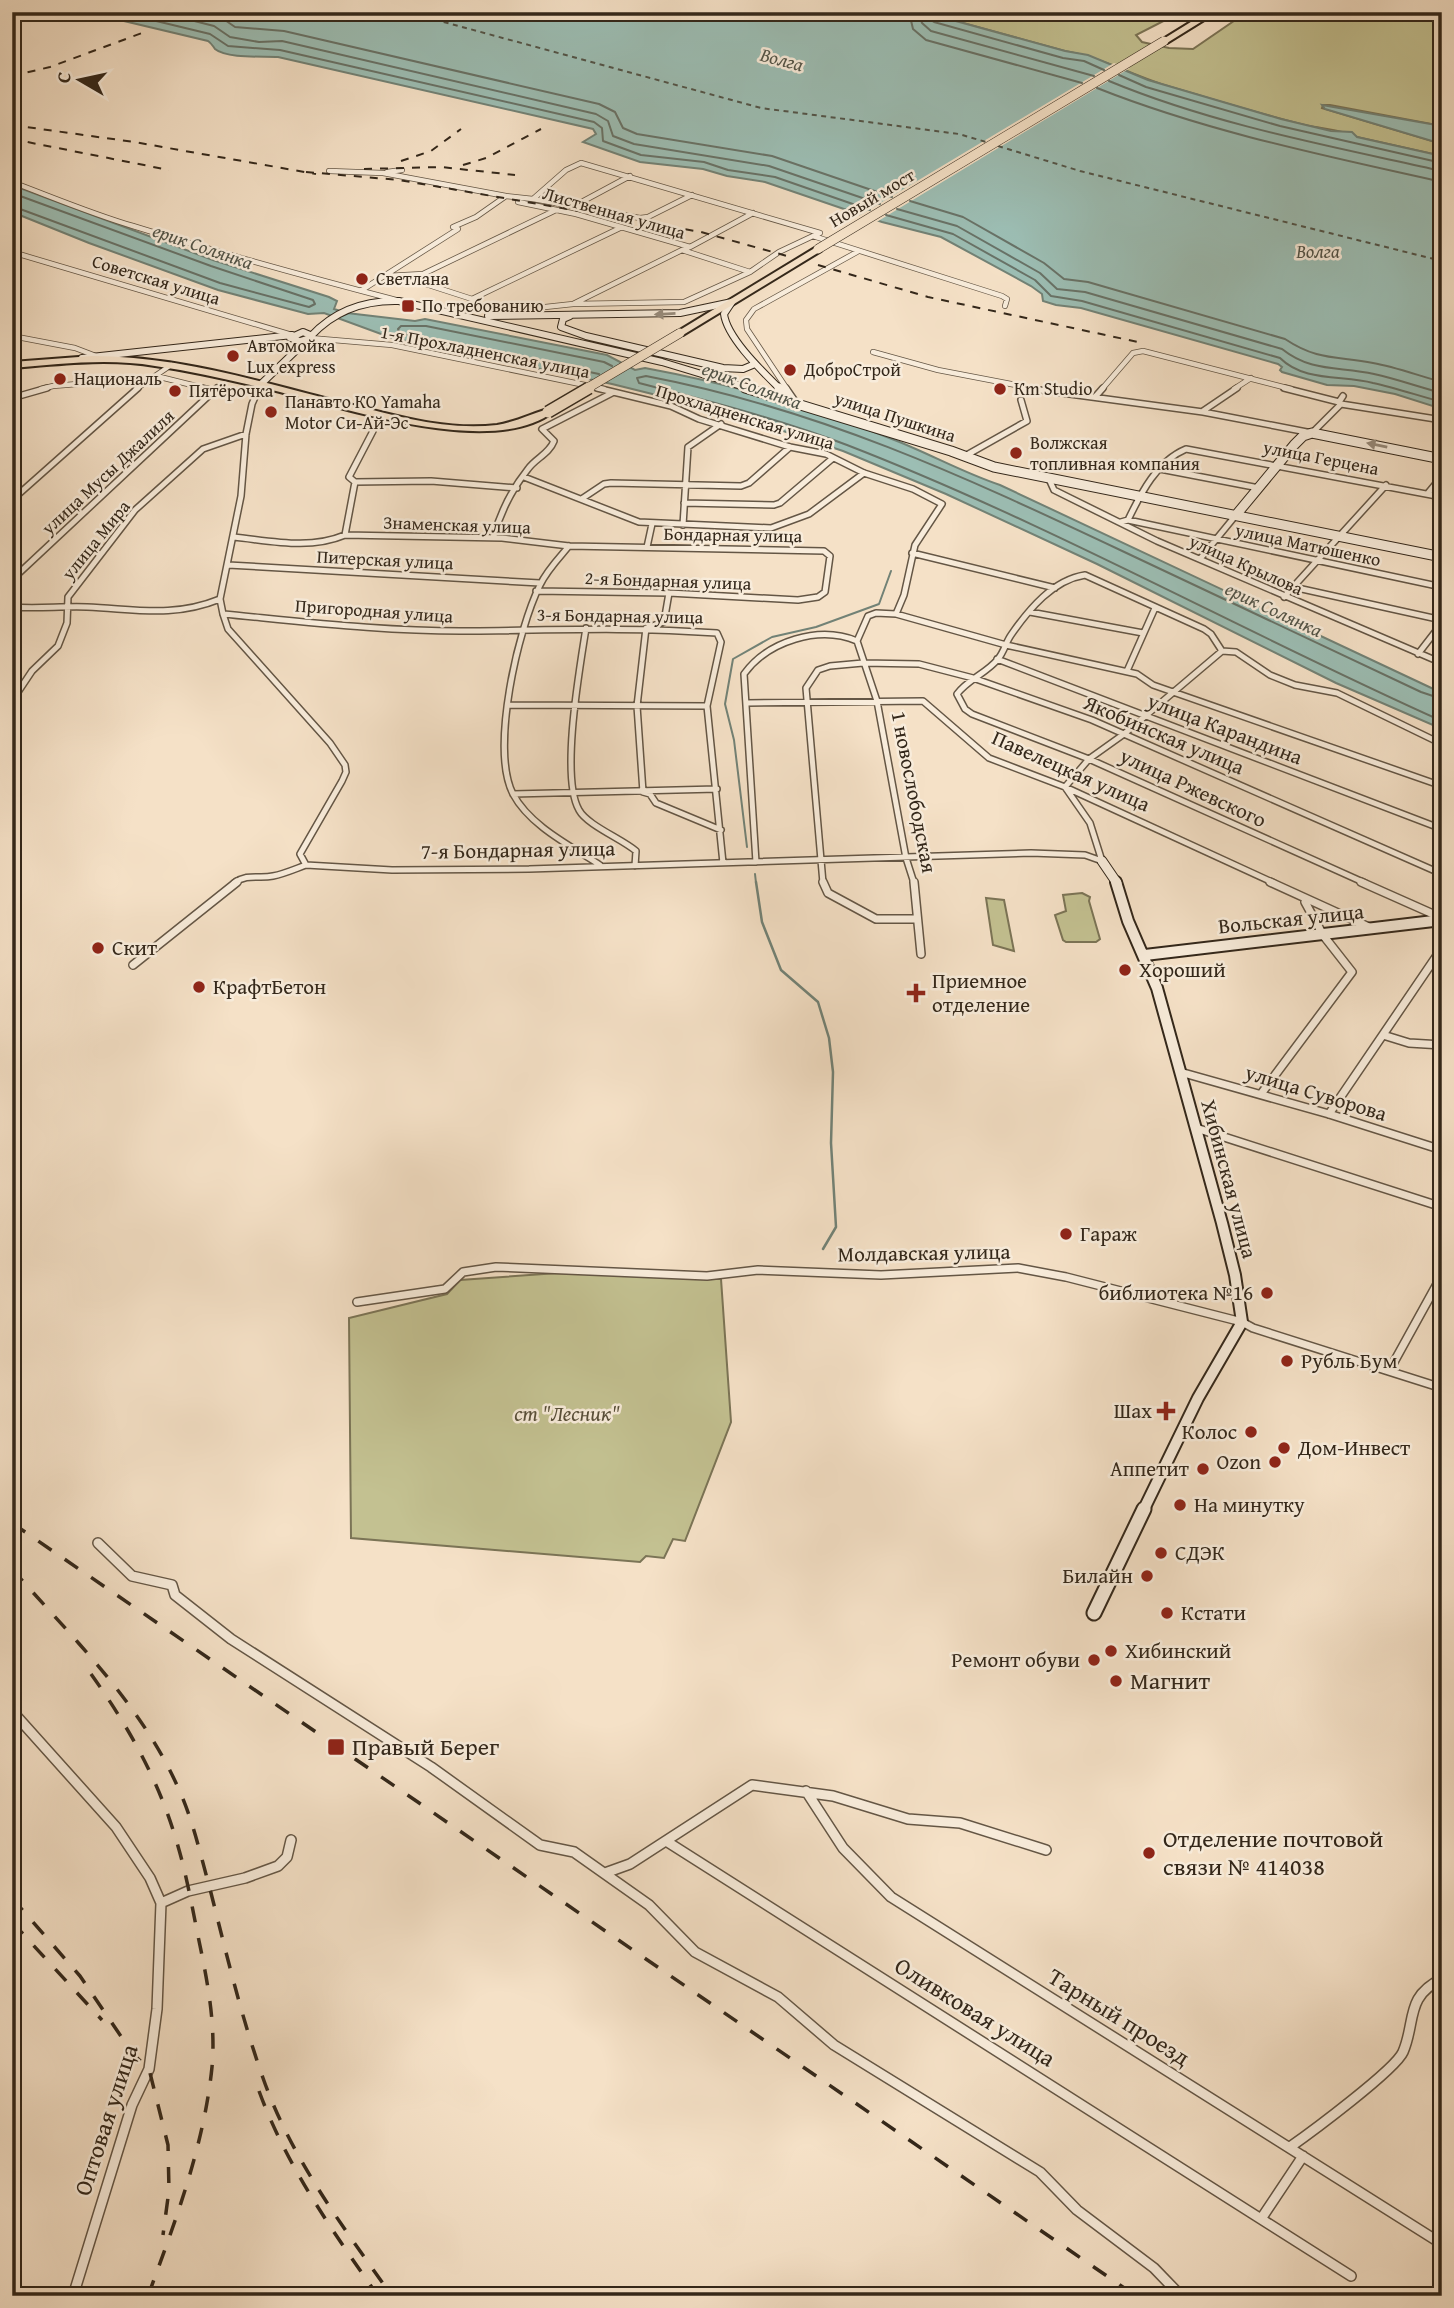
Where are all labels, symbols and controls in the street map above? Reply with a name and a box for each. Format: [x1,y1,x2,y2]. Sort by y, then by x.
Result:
water label: Волга [756,40,807,78]
north arrow [46,46,116,116]
text: С [49,70,78,85]
street label: Новый мост [824,161,920,234]
street label: Лиственная улица [540,179,689,246]
water label: ерик Солянка [149,216,257,276]
water label: Волга [1295,237,1340,265]
street label: Советская улица [89,247,224,312]
place label: Светлана [376,265,450,292]
marker: Светлана [354,271,370,287]
place label: По требованию [422,292,544,319]
marker: По требованию [400,298,416,314]
one-way arrow [654,309,676,320]
street label: 1-я Прохладненская улица [378,318,593,385]
place label: Автомойка Lux express [247,332,336,380]
marker: Автомойка Lux express [225,348,241,364]
water label: ерик Солянка [698,354,806,416]
place label: ДоброСтрой [803,356,901,383]
marker: ДоброСтрой [782,362,798,378]
place label: Националь [74,365,162,392]
marker: Националь [52,371,68,387]
place label: Кm Studio [1014,375,1092,402]
place label: Пятёрочка [189,377,274,404]
street label: Прохладненская улица [653,377,838,457]
marker: Кm Studio [992,381,1008,397]
marker: Пятёрочка [167,383,183,399]
street label: улица Пушкина [830,384,960,449]
place label: Панавто КО Yamaha Motor Си-Ай-Эс [285,388,441,436]
street label: улица Мусы Джалиля [34,403,180,541]
marker: Панавто КО Yamaha Motor Си-Ай-Эс [263,404,279,420]
place label: Волжская топливная компания [1030,429,1200,477]
street label: улица Герцена [1260,433,1382,482]
one-way arrow [1366,440,1388,451]
marker: Волжская топливная компания [1008,445,1024,461]
street label: улица Мира [54,494,136,586]
street label: Знаменская улица [383,508,532,541]
street label: улица Матюшенко [1232,516,1383,573]
street label: Бондарная улица [663,520,803,549]
street label: улица Крылова [1184,527,1308,602]
street label: Питерская улица [316,542,454,577]
street label: 2-я Бондарная улица [584,564,752,597]
water label: ерик Солянка [1221,574,1327,644]
street label: Пригородная улица [294,592,454,630]
street label: 3-я Бондарная улица [537,601,704,630]
street label: улица Карандина [1142,684,1307,772]
street label: Якобинская улица [1078,686,1249,782]
street label: 1 новослободская [884,708,945,876]
street label: Павелецкая улица [987,722,1155,819]
street label: улица Ржевского [1114,740,1272,835]
street label: 7-я Бондарная улица [421,832,615,867]
street label: Вольская улица [1217,895,1365,942]
place label: Скит [112,932,157,963]
marker: Скит [90,940,106,956]
place label: Хороший [1139,954,1226,985]
marker: Хороший [1117,962,1133,978]
place label: Приемное отделение [932,965,1030,1020]
place label: КрафтБетон [213,971,326,1002]
marker: КрафтБетон [191,979,207,995]
marker: Приемное отделение [906,983,926,1003]
street label: улица Суворова [1241,1056,1391,1129]
street label: Хибинская улица [1193,1096,1266,1262]
place label: Гараж [1080,1218,1138,1249]
marker: Гараж [1058,1226,1074,1242]
street label: Молдавская улица [837,1235,1011,1270]
place label: библиотека №16 [1099,1277,1253,1308]
marker: библиотека №16 [1259,1285,1275,1301]
place label: Рубль Бум [1301,1345,1397,1376]
marker: Рубль Бум [1279,1353,1295,1369]
place label: Шах [1114,1395,1152,1426]
park label: ст "Лесник" [514,1398,620,1429]
marker: Шах [1158,1403,1174,1419]
place label: Колос [1182,1416,1237,1447]
marker: Колос [1243,1424,1259,1440]
place label: Дом-Инвест [1297,1432,1410,1463]
marker: Дом-Инвест [1276,1440,1292,1456]
place label: Ozon [1217,1446,1261,1477]
place label: Аппетит [1110,1453,1189,1484]
marker: Ozon [1267,1454,1283,1470]
marker: Аппетит [1195,1461,1211,1477]
place label: На минутку [1194,1489,1305,1520]
marker: На минутку [1172,1497,1188,1513]
place label: СДЭК [1175,1537,1225,1568]
marker: СДЭК [1153,1545,1169,1561]
place label: Билайн [1062,1560,1133,1591]
marker: Билайн [1139,1568,1155,1584]
place label: Кстати [1181,1597,1246,1628]
marker: Кстати [1159,1605,1175,1621]
place label: Хибинский [1125,1635,1231,1666]
marker: Хибинский [1103,1643,1119,1659]
place label: Ремонт обуви [951,1644,1080,1675]
marker: Ремонт обуви [1086,1652,1102,1668]
place label: Магнит [1130,1663,1211,1698]
marker: Магнит [1108,1673,1124,1689]
place label: Правый Берег [352,1729,499,1764]
marker: Правый Берег [326,1737,346,1757]
place label: Отделение почтовой связи № 414038 [1163,1821,1383,1884]
marker: Отделение почтовой связи № 414038 [1141,1845,1157,1861]
street label: Оливковая улица [888,1948,1063,2075]
street label: Тарный проезд [1041,1959,1197,2074]
street label: Оптовая улица [65,2039,147,2200]

